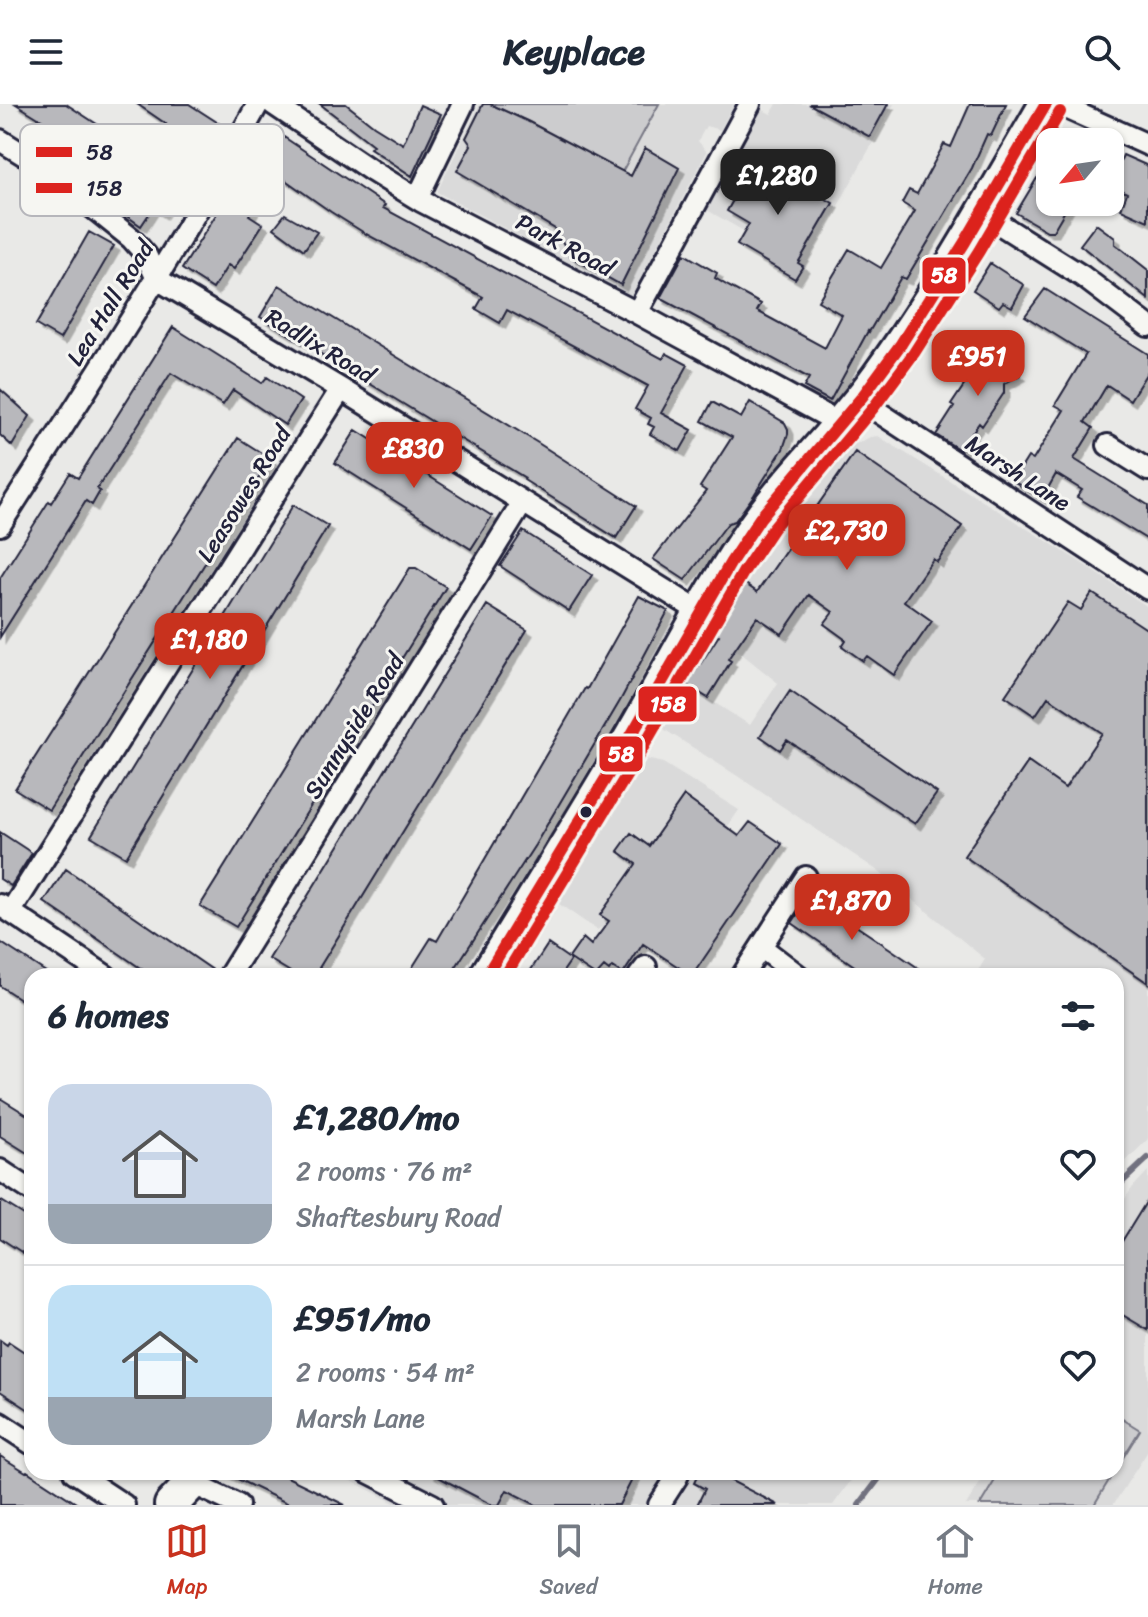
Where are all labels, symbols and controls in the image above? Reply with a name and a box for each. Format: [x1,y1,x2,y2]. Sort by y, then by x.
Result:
text: Keyplace [503,20,645,84]
icon: menu [24,30,68,74]
icon: search [1080,30,1124,74]
legend [20,124,284,216]
north arrow [1036,128,1124,216]
map controls [1036,128,1124,216]
text: 58 [86,133,113,172]
pin: £1,280 [713,149,843,217]
text: £1,280 [738,152,818,198]
text: 158 [86,169,122,208]
street label: Park Road [508,201,623,289]
street label: Lea Hall Road [55,231,166,374]
line badge: 58 [921,256,967,295]
text: 58 [931,256,958,295]
street label: Radlix Road [257,296,385,397]
pin: £951 [931,330,1025,398]
text: £951 [950,333,1006,379]
street label: Leasowes Road [185,415,304,571]
pin: £830 [367,422,461,490]
street label: Marsh Lane [957,423,1080,523]
text: £830 [384,425,444,471]
pin: £2,730 [782,504,912,572]
text: £2,730 [806,507,888,553]
pin: £1,180 [145,613,275,681]
text: £1,180 [172,616,248,662]
street label: Sunnyside Road [292,643,416,807]
line badge: 158 [637,685,698,723]
text: 158 [650,685,687,724]
line badge: 58 [598,735,644,773]
text: 58 [608,735,635,774]
unlabelled marker [578,804,594,820]
pin: £1,870 [787,874,917,942]
text: £1,870 [813,877,891,923]
text: 6 homes [48,986,169,1046]
icon: filters [1056,994,1100,1038]
text: £1,280/mo [296,1088,460,1148]
icon: home [112,1116,208,1212]
icon: heart [1056,1142,1100,1186]
text: 2 rooms · 76 m² [296,1148,473,1194]
text: Shaftesbury Road [296,1194,501,1240]
text: £951/mo [296,1289,431,1349]
icon: home [112,1317,208,1413]
icon: heart [1056,1343,1100,1387]
text: 2 rooms · 54 m² [296,1349,475,1395]
text: Marsh Lane [296,1395,425,1441]
tab: Map [165,1519,209,1606]
tab: Saved [540,1519,598,1606]
tab: Home [928,1519,983,1606]

